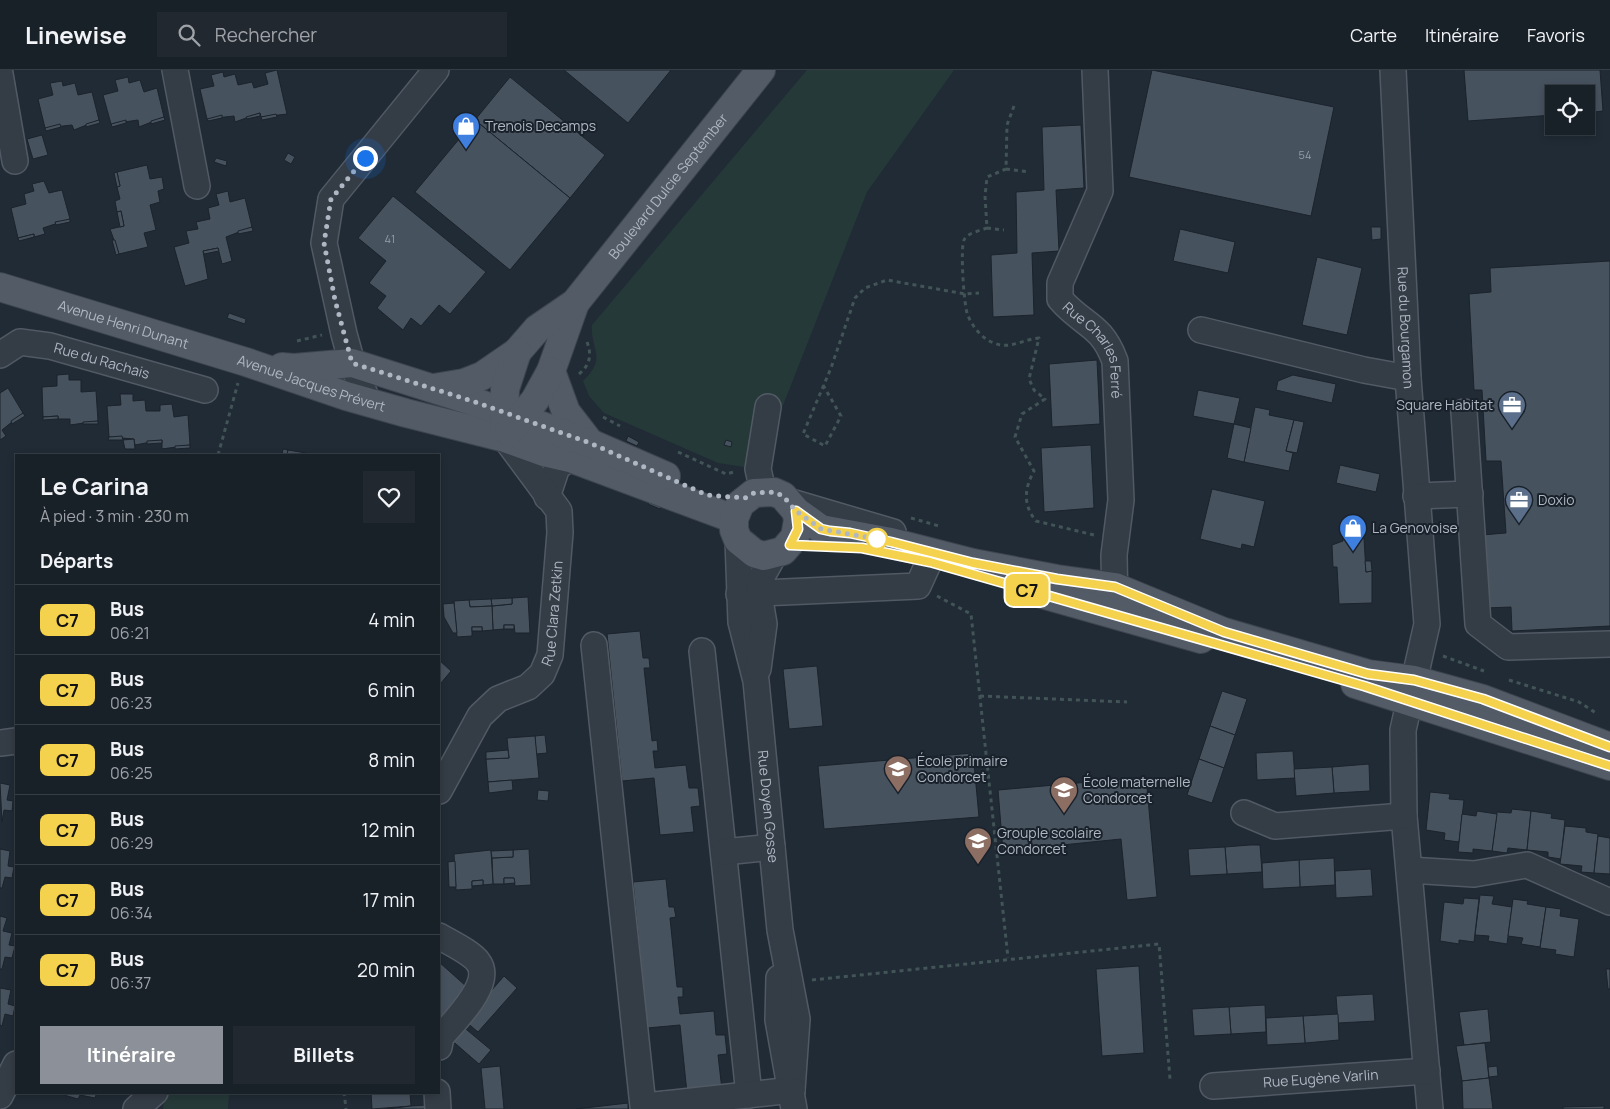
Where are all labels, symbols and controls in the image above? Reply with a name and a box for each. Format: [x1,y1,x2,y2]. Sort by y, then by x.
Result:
search box [157,12,507,57]
text: Linewise [25,18,127,51]
icon: search [175,21,203,49]
text: Rechercher [215,22,317,48]
text: Carte [1350,23,1397,47]
text: Itinéraire [1425,23,1499,47]
text: Favoris [1527,23,1585,47]
map controls [1545,85,1595,135]
button: locate [1545,85,1595,135]
street label: Boulevard Dulcie September [604,109,732,263]
shop icon: Trenois Decamps [451,111,481,150]
place label: Trenois Decamps [485,116,596,135]
your location [353,146,378,171]
house number: 54 [1299,147,1311,162]
house number: 41 [385,231,395,246]
street label: Rue du Bourgamon [1394,266,1419,389]
street label: Avenue Henri Dunant [56,295,192,353]
street label: Rue Charles Ferré [1059,297,1127,399]
street label: Rue du Rachais [52,338,152,383]
street label: Avenue Jacques Prévert [235,350,388,416]
office icon: Square Habitat [1497,390,1527,429]
place label: Square Habitat [1396,395,1493,414]
text: Le Carina [40,469,149,502]
button: heart [363,471,415,523]
office icon: Doxio [1504,485,1534,524]
place label: Doxio [1538,490,1574,509]
text: À pied · 3 min · 230 m [40,505,189,527]
shop icon: La Genovoise [1338,513,1368,552]
place label: La Genovoise [1372,518,1458,537]
unlabelled marker [866,528,888,550]
text: Départs [40,548,113,574]
street label: Rue Clara Zetkin [536,560,567,669]
line badge: C7 [1004,574,1050,606]
text: C7 [1016,578,1038,602]
text: Bus [110,596,144,622]
text: 4 min [368,607,415,633]
text: C7 [56,608,79,632]
text: 06:21 [110,622,150,644]
text: Bus [110,666,144,692]
text: 6 min [368,677,415,703]
text: C7 [56,678,79,702]
text: 06:23 [110,692,152,714]
text: Bus [110,736,144,762]
text: 8 min [368,747,415,773]
text: C7 [56,748,79,772]
street label: Rue Doyen Gosse [754,749,783,863]
place label: École primaire Condorcet [917,751,1008,786]
school or university icon: École primaire Condorcet [883,754,913,793]
text: 06:25 [110,762,153,784]
place label: École maternelle Condorcet [1083,772,1190,807]
school or university icon: École maternelle Condorcet [1049,775,1079,814]
text: Bus [110,806,144,832]
text: 12 min [361,817,415,843]
text: C7 [56,818,79,842]
place label: Grouple scolaire Condorcet [997,823,1102,858]
school or university icon: Grouple scolaire Condorcet [963,826,993,865]
text: 06:29 [110,832,154,854]
text: Bus [110,876,144,902]
text: 17 min [362,887,415,913]
text: C7 [56,888,79,912]
text: 06:34 [110,902,153,924]
text: Bus [110,946,144,972]
text: 20 min [357,957,415,983]
text: C7 [56,958,79,982]
text: 06:37 [110,972,151,994]
button: Itinéraire [40,1026,223,1084]
button: Billets [233,1026,415,1084]
street label: Rue Eugène Varlin [1262,1064,1379,1091]

